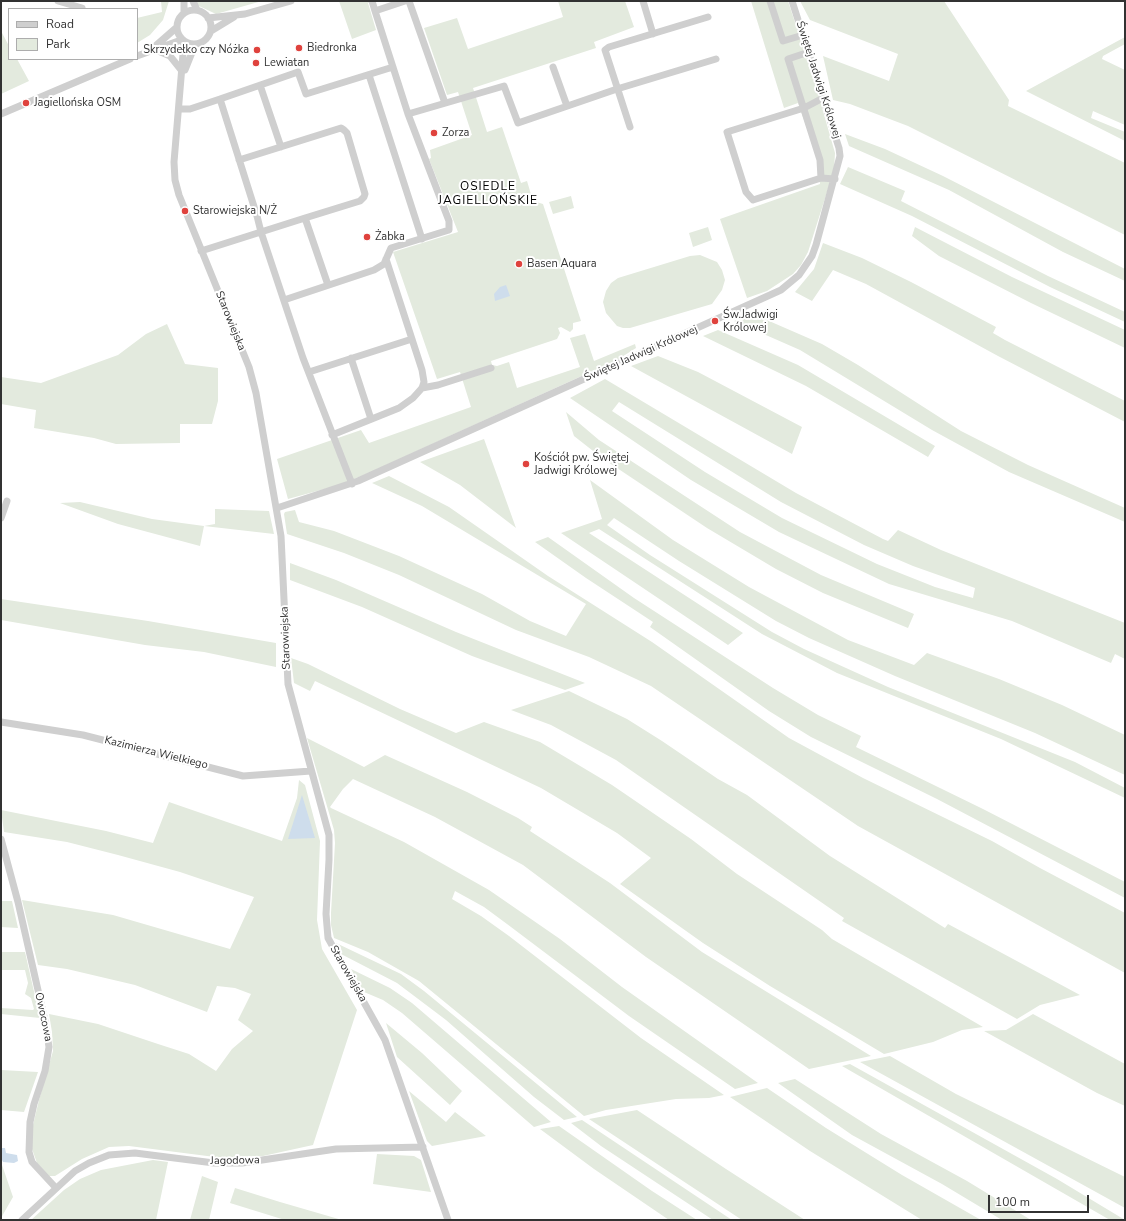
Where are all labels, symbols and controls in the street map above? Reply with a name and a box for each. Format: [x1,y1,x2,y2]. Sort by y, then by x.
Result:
legend [8,8,138,60]
text: Road [46,16,74,32]
street label: Świętej Jadwigi Królowej [793,20,843,140]
text: Park [46,36,70,52]
place label: Biedronka [307,41,357,55]
place label: Skrzydełko czy Nóżka [143,43,249,57]
marker: Biedronka [294,43,304,53]
marker: Skrzydełko czy Nóżka [252,45,262,55]
place label: Lewiatan [264,56,309,70]
marker: Lewiatan [251,58,261,68]
place label: Jagiellońska OSM [34,96,121,110]
marker: Jagiellońska OSM [21,98,31,108]
place label: Zorza [442,126,469,140]
marker: Zorza [429,128,439,138]
district label: OSIEDLE JAGIELLOŃSKIE [438,180,538,208]
place label: Starowiejska N/Ż [193,204,277,218]
marker: Starowiejska N/Ż [180,206,190,216]
place label: Żabka [375,230,405,244]
marker: Żabka [362,232,372,242]
place label: Basen Aquara [527,257,597,271]
marker: Basen Aquara [514,259,524,269]
street label: Starowiejska [212,289,248,353]
place label: Św.Jadwigi Królowej [723,308,778,334]
marker: Św.Jadwigi Królowej [710,316,720,326]
street label: Świętej Jadwigi Królowej [582,323,700,385]
place label: Kościół pw. Świętej Jadwigi Królowej [534,451,629,477]
marker: Kościół pw. Świętej Jadwigi Królowej [521,459,531,469]
street label: Starowiejska [278,606,294,670]
street label: Kazimierza Wielkiego [103,734,209,772]
street label: Starowiejska [326,943,370,1005]
street label: Owocowa [31,991,55,1043]
street label: Jagodowa [210,1154,260,1168]
scale bar [990,1187,1091,1213]
text: 100 m [995,1194,1030,1210]

